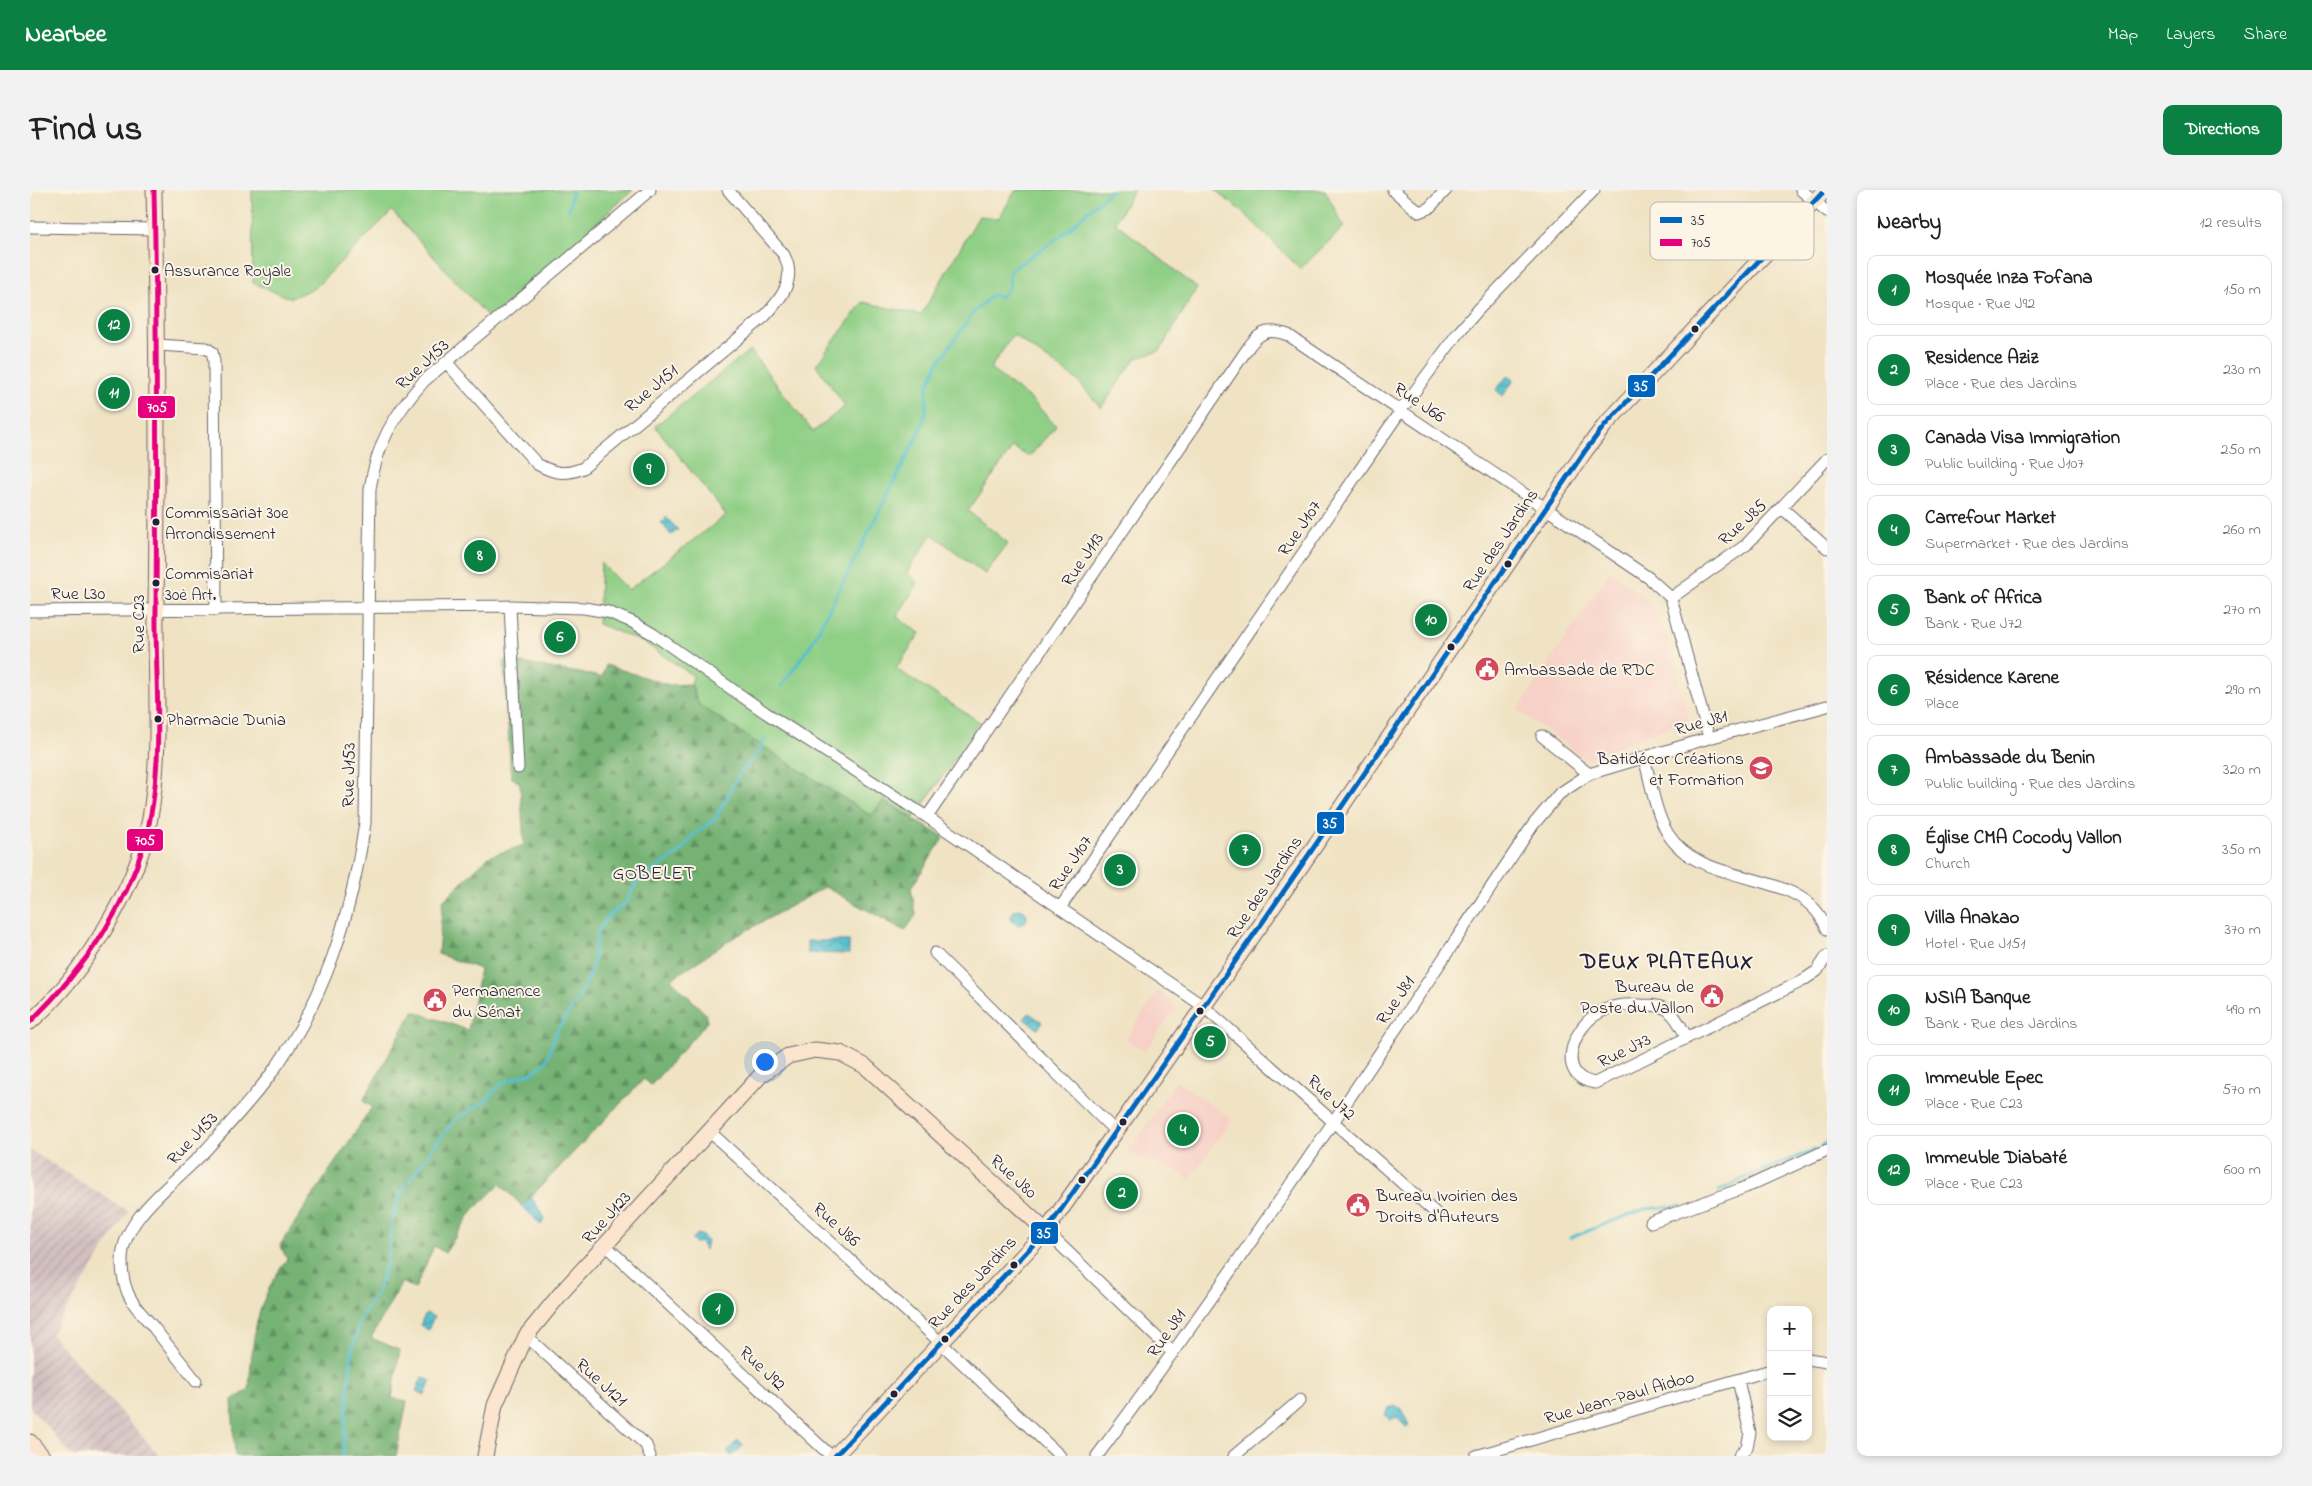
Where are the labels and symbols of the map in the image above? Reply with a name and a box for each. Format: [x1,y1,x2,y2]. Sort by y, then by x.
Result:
legend [1650,202,1814,260]
text: 35 [1691,211,1705,232]
text: 705 [1691,233,1711,254]
place label: Assurance Royale [164,259,291,285]
marker: Assurance Royale [150,265,160,275]
pin: 12 [98,306,130,344]
unlabelled marker [1690,324,1700,334]
street label: Rue J153 [391,334,456,397]
street label: Rue J151 [620,359,685,420]
pin: 11 [98,374,130,412]
line badge: 35 [1627,374,1656,398]
street label: Rue J66 [1388,377,1450,431]
text: 35 [1633,377,1648,398]
line badge: 705 [137,395,176,419]
text: 705 [147,398,167,419]
pin: 9 [633,450,665,488]
street label: Rue des Jardins [1457,484,1546,598]
street label: Rue J85 [1713,494,1774,553]
street label: Rue J107 [1272,495,1329,562]
place label: Commissariat 30e Arrondissement [165,501,289,547]
marker: Commissariat 30e Arrondissement [151,517,161,527]
street label: Rue J113 [1056,528,1111,592]
pin: 8 [464,537,496,575]
unlabelled marker [1503,559,1513,569]
place label: Commisariat 30è Art. [165,562,254,608]
marker: Commisariat 30è Art. [151,578,161,588]
street label: Rue L30 [51,582,106,608]
street label: Rue C23 [127,594,153,654]
pin: 10 [1415,601,1447,639]
pin: 6 [544,618,576,656]
unlabelled marker [1446,642,1456,652]
public building icon: Ambassade de RDC [1474,656,1500,682]
place label: Ambassade de RDC [1504,658,1655,684]
street label: Rue J81 [1672,704,1731,744]
place label: Pharmacie Dunia [167,708,286,733]
marker: Pharmacie Dunia [153,714,163,724]
street label: Rue J153 [336,742,364,808]
place label: Batidécor Créations et Formation [1596,747,1744,794]
school or university icon: Batidécor Créations et Formation [1748,755,1774,781]
line badge: 35 [1316,811,1345,835]
text: 35 [1322,814,1337,835]
line badge: 705 [126,828,164,852]
street label: Rue J107 [1043,830,1100,897]
text: 705 [135,831,155,852]
street label: Rue des Jardins [1221,831,1310,945]
pin: 7 [1229,831,1261,869]
pin: 3 [1104,851,1136,889]
district label: GOBELET [612,861,696,888]
district label: DEUX PLATEAUX [1579,947,1754,979]
street label: Rue J81 [1371,971,1423,1031]
place label: Bureau de Poste du Vallon [1580,975,1695,1022]
place label: Permanence du Sénat [452,979,541,1026]
public building icon: Bureau de Poste du Vallon [1699,983,1725,1009]
public building icon: Permanence du Sénat [422,987,448,1013]
unlabelled marker [1195,1006,1205,1016]
pin: 5 [1194,1023,1226,1061]
street label: Rue J73 [1594,1028,1656,1076]
your location [752,1049,778,1075]
street label: Rue J72 [1300,1069,1361,1128]
street label: Rue J153 [162,1107,225,1172]
pin: 4 [1167,1111,1199,1149]
unlabelled marker [1118,1117,1128,1127]
street label: Rue J80 [983,1149,1042,1206]
pin: 2 [1106,1174,1138,1212]
unlabelled marker [1077,1175,1087,1185]
place label: Bureau Ivoirien des Droits d'Auteurs [1375,1184,1518,1231]
street label: Rue J123 [577,1186,638,1251]
public building icon: Bureau Ivoirien des Droits d'Auteurs [1345,1192,1371,1218]
street label: Rue J86 [806,1197,865,1254]
line badge: 35 [1030,1221,1059,1245]
text: 35 [1036,1224,1051,1245]
street label: Rue des Jardins [923,1231,1024,1336]
unlabelled marker [1009,1260,1019,1270]
pin: 1 [702,1290,734,1328]
street label: Rue J81 [1141,1304,1194,1364]
unlabelled marker [940,1334,950,1344]
street label: Rue J92 [732,1341,791,1398]
street label: Rue J121 [569,1353,633,1414]
street label: Rue Jean-Paul Aidoo [1541,1365,1698,1433]
unlabelled marker [889,1389,899,1399]

